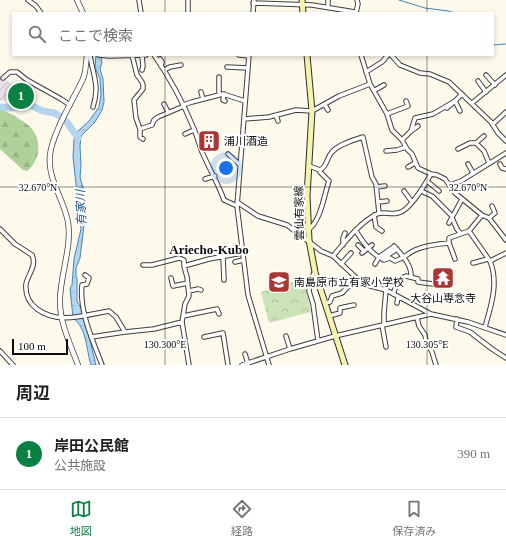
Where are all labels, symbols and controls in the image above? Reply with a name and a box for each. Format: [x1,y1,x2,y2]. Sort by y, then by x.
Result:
search box [12,12,494,56]
icon: search [26,23,48,45]
text: ここで検索 [58,28,133,44]
pin: 1 [8,81,34,111]
building icon: 浦川酒造 [196,128,222,154]
place label: 浦川酒造 [224,135,268,147]
your location [216,158,236,178]
text: 32.670°N [19,182,57,193]
text: 32.670°N [449,182,487,193]
street label: 雲仙有家線 [293,185,305,241]
water label: 有家川 [73,188,89,226]
district label: Ariecho-Kubo [169,242,249,257]
temple icon: 大谷山専念寺 [430,265,456,291]
school or university icon: 南島原市立有家小学校 [266,269,292,295]
place label: 南島原市立有家小学校 [294,276,404,288]
place label: 大谷山専念寺 [410,292,476,304]
scale bar [12,337,68,356]
text: 130.300°E [144,339,186,350]
text: 130.305°E [406,339,448,350]
text: 100 m [18,340,46,352]
text: 周辺 [16,384,50,403]
text: 岸田公民館 [54,438,129,454]
text: 1 [26,446,32,461]
text: 390 m [457,446,490,461]
text: 公共施設 [54,458,106,473]
tab: 地図 [70,498,92,538]
tab: 経路 [231,498,253,538]
tab: 保存済み [392,498,436,538]

